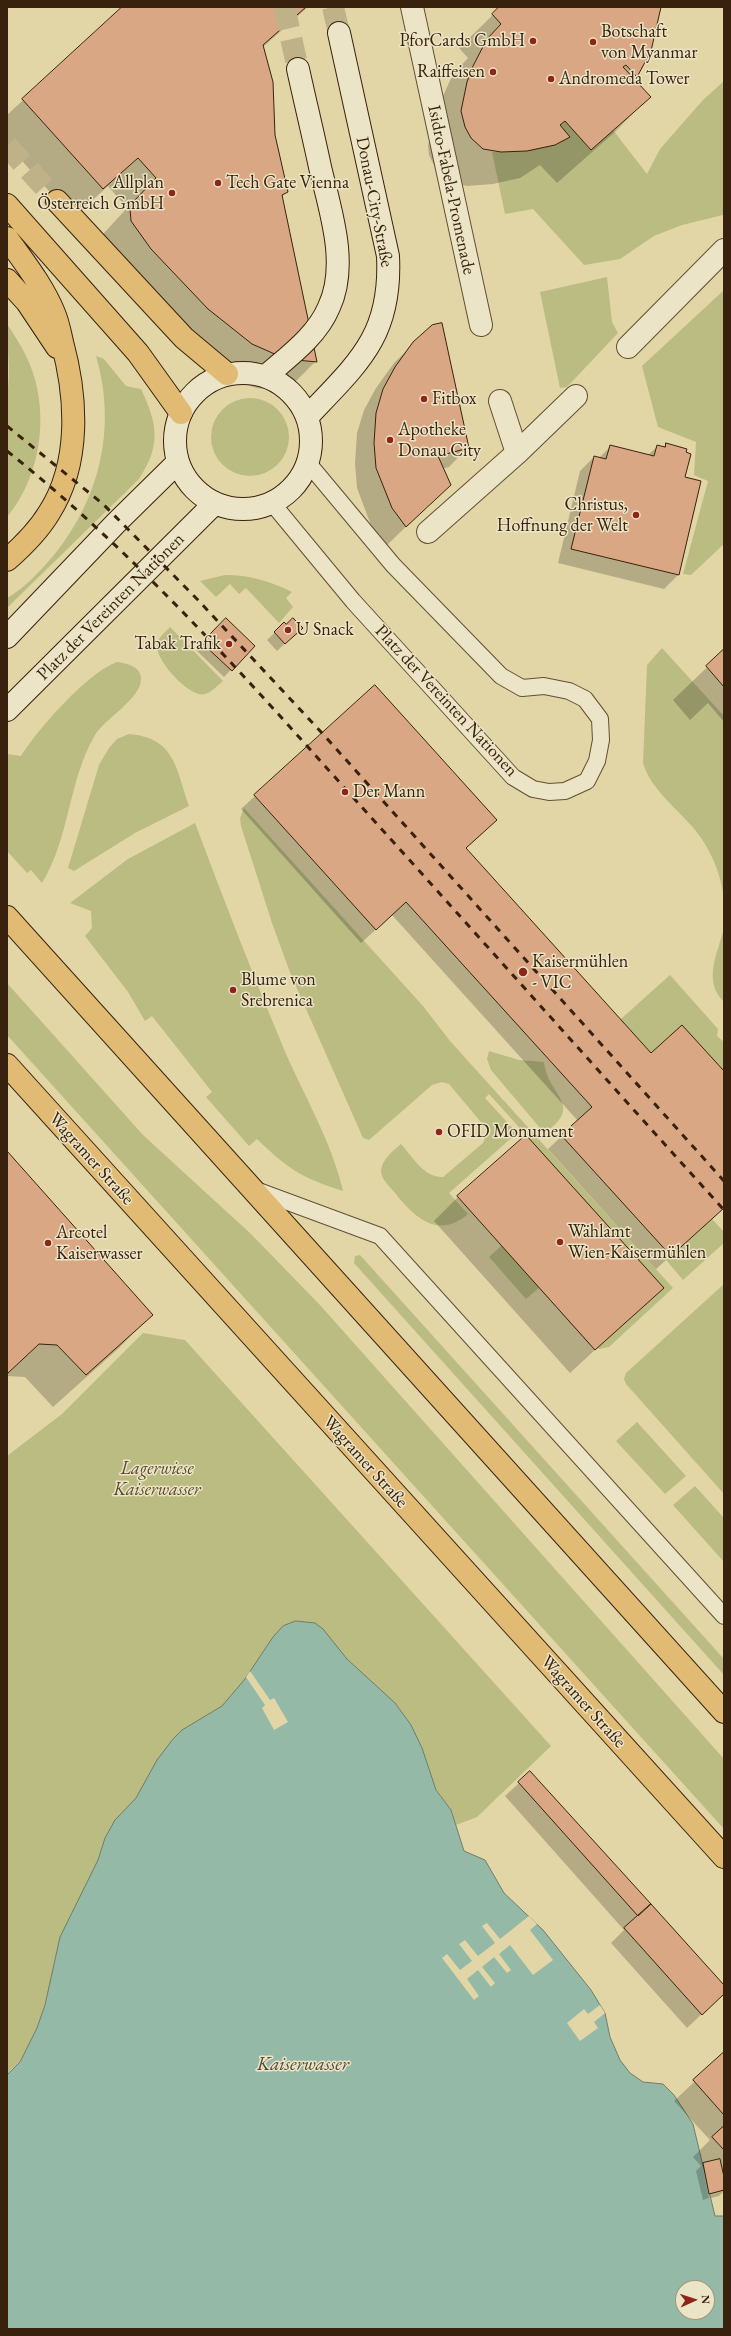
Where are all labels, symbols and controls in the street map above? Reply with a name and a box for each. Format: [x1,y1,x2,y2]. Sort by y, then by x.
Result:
place label: Botschaft von Myanmar [601,21,697,64]
place label: PforCards GmbH [399,30,525,52]
marker: PforCards GmbH [528,36,538,46]
marker: Botschaft von Myanmar [588,37,598,47]
place label: Raiffeisen [417,61,485,83]
marker: Raiffeisen [488,67,498,77]
place label: Andromeda Tower [559,68,689,90]
marker: Andromeda Tower [546,74,556,84]
street label: Isidro-Fabela-Promenade [422,103,480,277]
street label: Donau-City-Straße [351,135,397,269]
place label: Allplan Österreich GmbH [37,172,164,214]
place label: Tech Gate Vienna [226,172,349,194]
marker: Tech Gate Vienna [213,178,223,188]
marker: Allplan Österreich GmbH [167,188,177,198]
place label: Fitbox [432,388,477,410]
marker: Fitbox [419,394,429,404]
place label: Apotheke Donau City [398,419,481,462]
marker: Apotheke Donau City [385,435,395,445]
place label: Christus, Hoffnung der Welt [497,494,628,536]
marker: Christus, Hoffnung der Welt [631,510,641,520]
street label: Platz der Vereinten Nationen [33,529,189,685]
place label: U Snack [296,619,354,641]
street label: Platz der Vereinten Nationen [370,621,522,781]
marker: U Snack [283,625,293,635]
place label: Tabak Trafik [134,633,221,655]
marker: Tabak Trafik [224,639,234,649]
place label: Der Mann [353,781,425,803]
marker: Der Mann [340,787,350,797]
place label: Kaisermühlen - VIC [532,951,628,994]
marker: Kaisermühlen - VIC [517,966,529,978]
place label: Blume von Srebrenica [241,969,316,1012]
marker: Blume von Srebrenica [228,985,238,995]
street label: Wagramer Straße [44,1108,138,1210]
place label: OFID Monument [447,1121,573,1143]
marker: OFID Monument [434,1127,444,1137]
place label: Wählamt Wien-Kaisermühlen [568,1221,706,1264]
place label: Arcotel Kaiserwasser [56,1222,143,1264]
marker: Wählamt Wien-Kaisermühlen [555,1237,565,1247]
marker: Arcotel Kaiserwasser [43,1238,53,1248]
street label: Wagramer Straße [318,1411,412,1513]
park label: Lagerwiese Kaiserwasser [113,1458,201,1500]
street label: Wagramer Straße [536,1651,630,1753]
water label: Kaiserwasser [257,2054,349,2076]
north arrow [675,2280,715,2320]
text: N [699,2295,713,2304]

